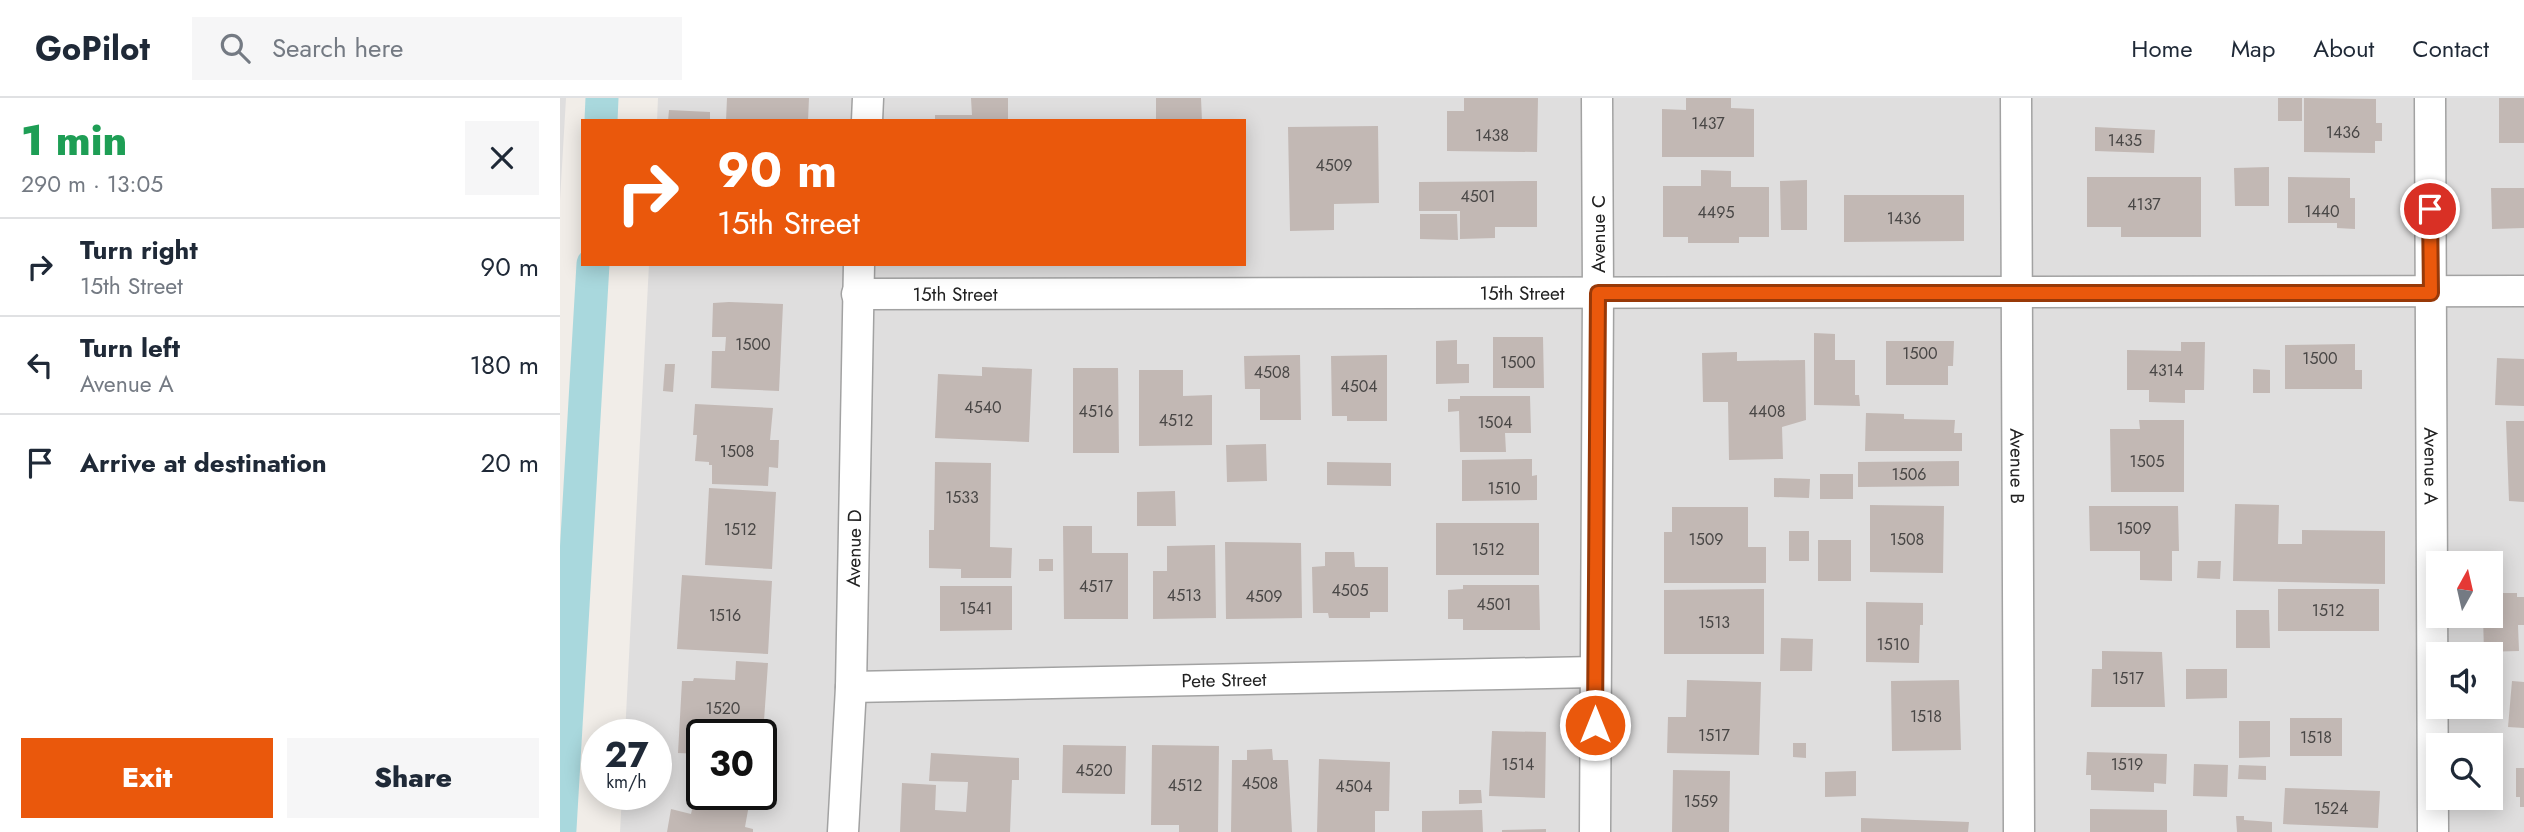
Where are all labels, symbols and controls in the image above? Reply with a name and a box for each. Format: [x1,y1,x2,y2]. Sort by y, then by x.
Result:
search box [192,17,682,80]
text: GoPilot [35,25,150,72]
icon: search [216,29,254,67]
text: Search here [272,29,403,67]
text: Home [2131,31,2193,66]
text: Map [2231,31,2275,66]
text: About [2313,31,2374,66]
text: Contact [2412,31,2489,66]
text: 1 min [21,110,127,171]
house number: 1437 [1691,112,1725,135]
button: close [465,121,539,195]
house number: 1436 [2326,121,2360,144]
house number: 1438 [1475,124,1509,147]
house number: 1435 [2108,129,2142,152]
text: 90 m [717,135,837,205]
icon: right [602,147,693,238]
house number: 4509 [1315,154,1353,177]
text: 290 m · 13:05 [21,167,163,201]
pin [2400,179,2460,239]
house number: 4501 [1460,185,1496,208]
icon: arrive [2411,190,2449,228]
house number: 4137 [2127,193,2161,216]
street label: Avenue C [1585,195,1612,273]
text: 15th Street [717,200,860,246]
house number: 1440 [2304,200,2340,223]
house number: 4495 [1698,201,1734,224]
house number: 1436 [1887,207,1921,230]
text: Turn right [80,231,198,269]
icon: right [21,248,59,286]
text: 90 m [480,248,539,286]
text: 15th Street [80,269,183,303]
street label: 15th Street [1480,279,1565,306]
street label: 15th Street [913,280,998,307]
text: Turn left [80,329,180,367]
house number: 1500 [735,333,771,356]
house number: 1500 [1902,342,1938,365]
icon: left [21,346,59,384]
text: 180 m [469,346,539,384]
house number: 1500 [2302,347,2338,370]
house number: 1500 [1500,351,1536,374]
house number: 4314 [2149,359,2183,382]
house number: 4508 [1254,361,1290,384]
text: Avenue A [80,367,174,401]
house number: 4504 [1340,375,1378,398]
house number: 4540 [964,396,1002,419]
house number: 4516 [1079,400,1113,423]
house number: 4408 [1749,400,1786,423]
house number: 4512 [1159,409,1193,432]
house number: 1504 [1477,411,1513,434]
street label: Avenue A [2418,427,2445,505]
street label: Avenue B [2004,428,2031,504]
house number: 1508 [720,440,754,463]
icon: arrive [21,444,59,482]
text: Arrive at destination [80,444,327,482]
text: 20 m [481,444,539,482]
house number: 1505 [2130,450,2164,473]
house number: 1506 [1891,463,1927,486]
house number: 1510 [1487,477,1521,500]
house number: 1533 [945,486,979,509]
street label: Avenue D [839,509,868,587]
house number: 1509 [2116,517,2152,540]
house number: 1512 [724,518,756,541]
house number: 1509 [1688,528,1724,551]
house number: 1508 [1890,528,1924,551]
house number: 1512 [1472,538,1504,561]
north arrow [2426,551,2502,628]
map controls [2426,551,2503,810]
house number: 4517 [1079,575,1114,598]
house number: 4505 [1332,579,1368,602]
house number: 4513 [1167,584,1201,607]
house number: 4509 [1245,585,1283,608]
house number: 4501 [1476,593,1512,616]
house number: 1541 [960,597,992,620]
house number: 1512 [2312,599,2344,622]
house number: 1516 [709,604,741,627]
house number: 1513 [1698,611,1730,634]
house number: 1510 [1876,633,1910,656]
button: sound [2426,642,2503,719]
street label: Pete Street [1181,665,1267,694]
house number: 1517 [2112,667,2145,690]
position arrow [1558,688,1632,762]
house number: 1520 [706,697,740,720]
house number: 1518 [1910,705,1942,728]
speed limit sign: 30 [686,719,777,810]
house number: 1517 [1698,724,1731,747]
house number: 1518 [2300,726,2332,749]
text: 27 [604,730,649,780]
button: search [2426,733,2503,810]
button: Exit [21,738,273,818]
button: Share [287,738,539,818]
house number: 1514 [1502,753,1534,776]
house number: 1519 [2111,753,2143,776]
house number: 4520 [1075,759,1113,782]
text: km/h [606,769,647,795]
house number: 4508 [1242,772,1278,795]
house number: 4512 [1168,774,1202,797]
house number: 4504 [1335,775,1373,798]
house number: 1559 [1684,790,1718,813]
house number: 1524 [2314,797,2348,820]

